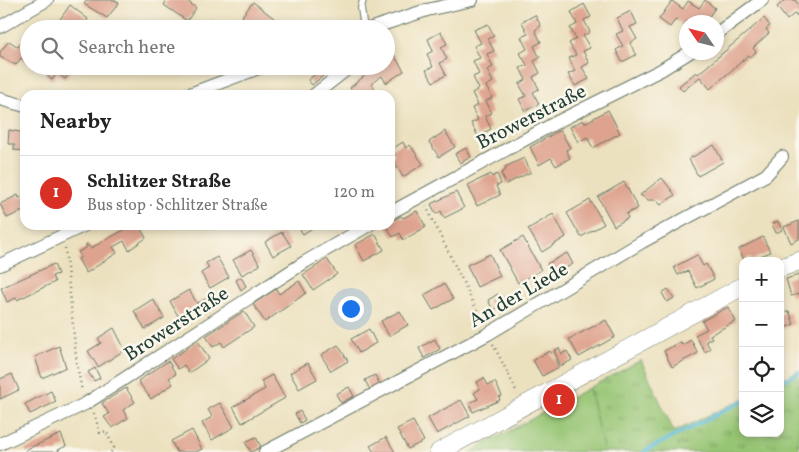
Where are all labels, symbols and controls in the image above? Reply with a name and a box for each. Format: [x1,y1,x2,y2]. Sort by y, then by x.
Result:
north arrow [679,15,724,60]
search box [20,20,395,75]
icon: search [38,34,66,62]
text: Search here [78,35,175,61]
street label: Browerstraße [472,78,592,157]
text: Nearby [40,108,111,137]
text: Schlitzer Straße [87,169,231,195]
text: 1 [53,182,59,204]
text: 120 m [333,182,375,204]
text: Bus stop · Schlitzer Straße [87,195,268,217]
street label: An der Liede [464,256,574,336]
map controls [739,257,784,437]
button: + [739,257,784,302]
street label: Browerstraße [119,280,235,369]
your location [338,296,364,322]
button: − [739,302,784,347]
button: locate [739,347,784,392]
pin: 1 [543,381,575,419]
button: layers [739,392,784,437]

